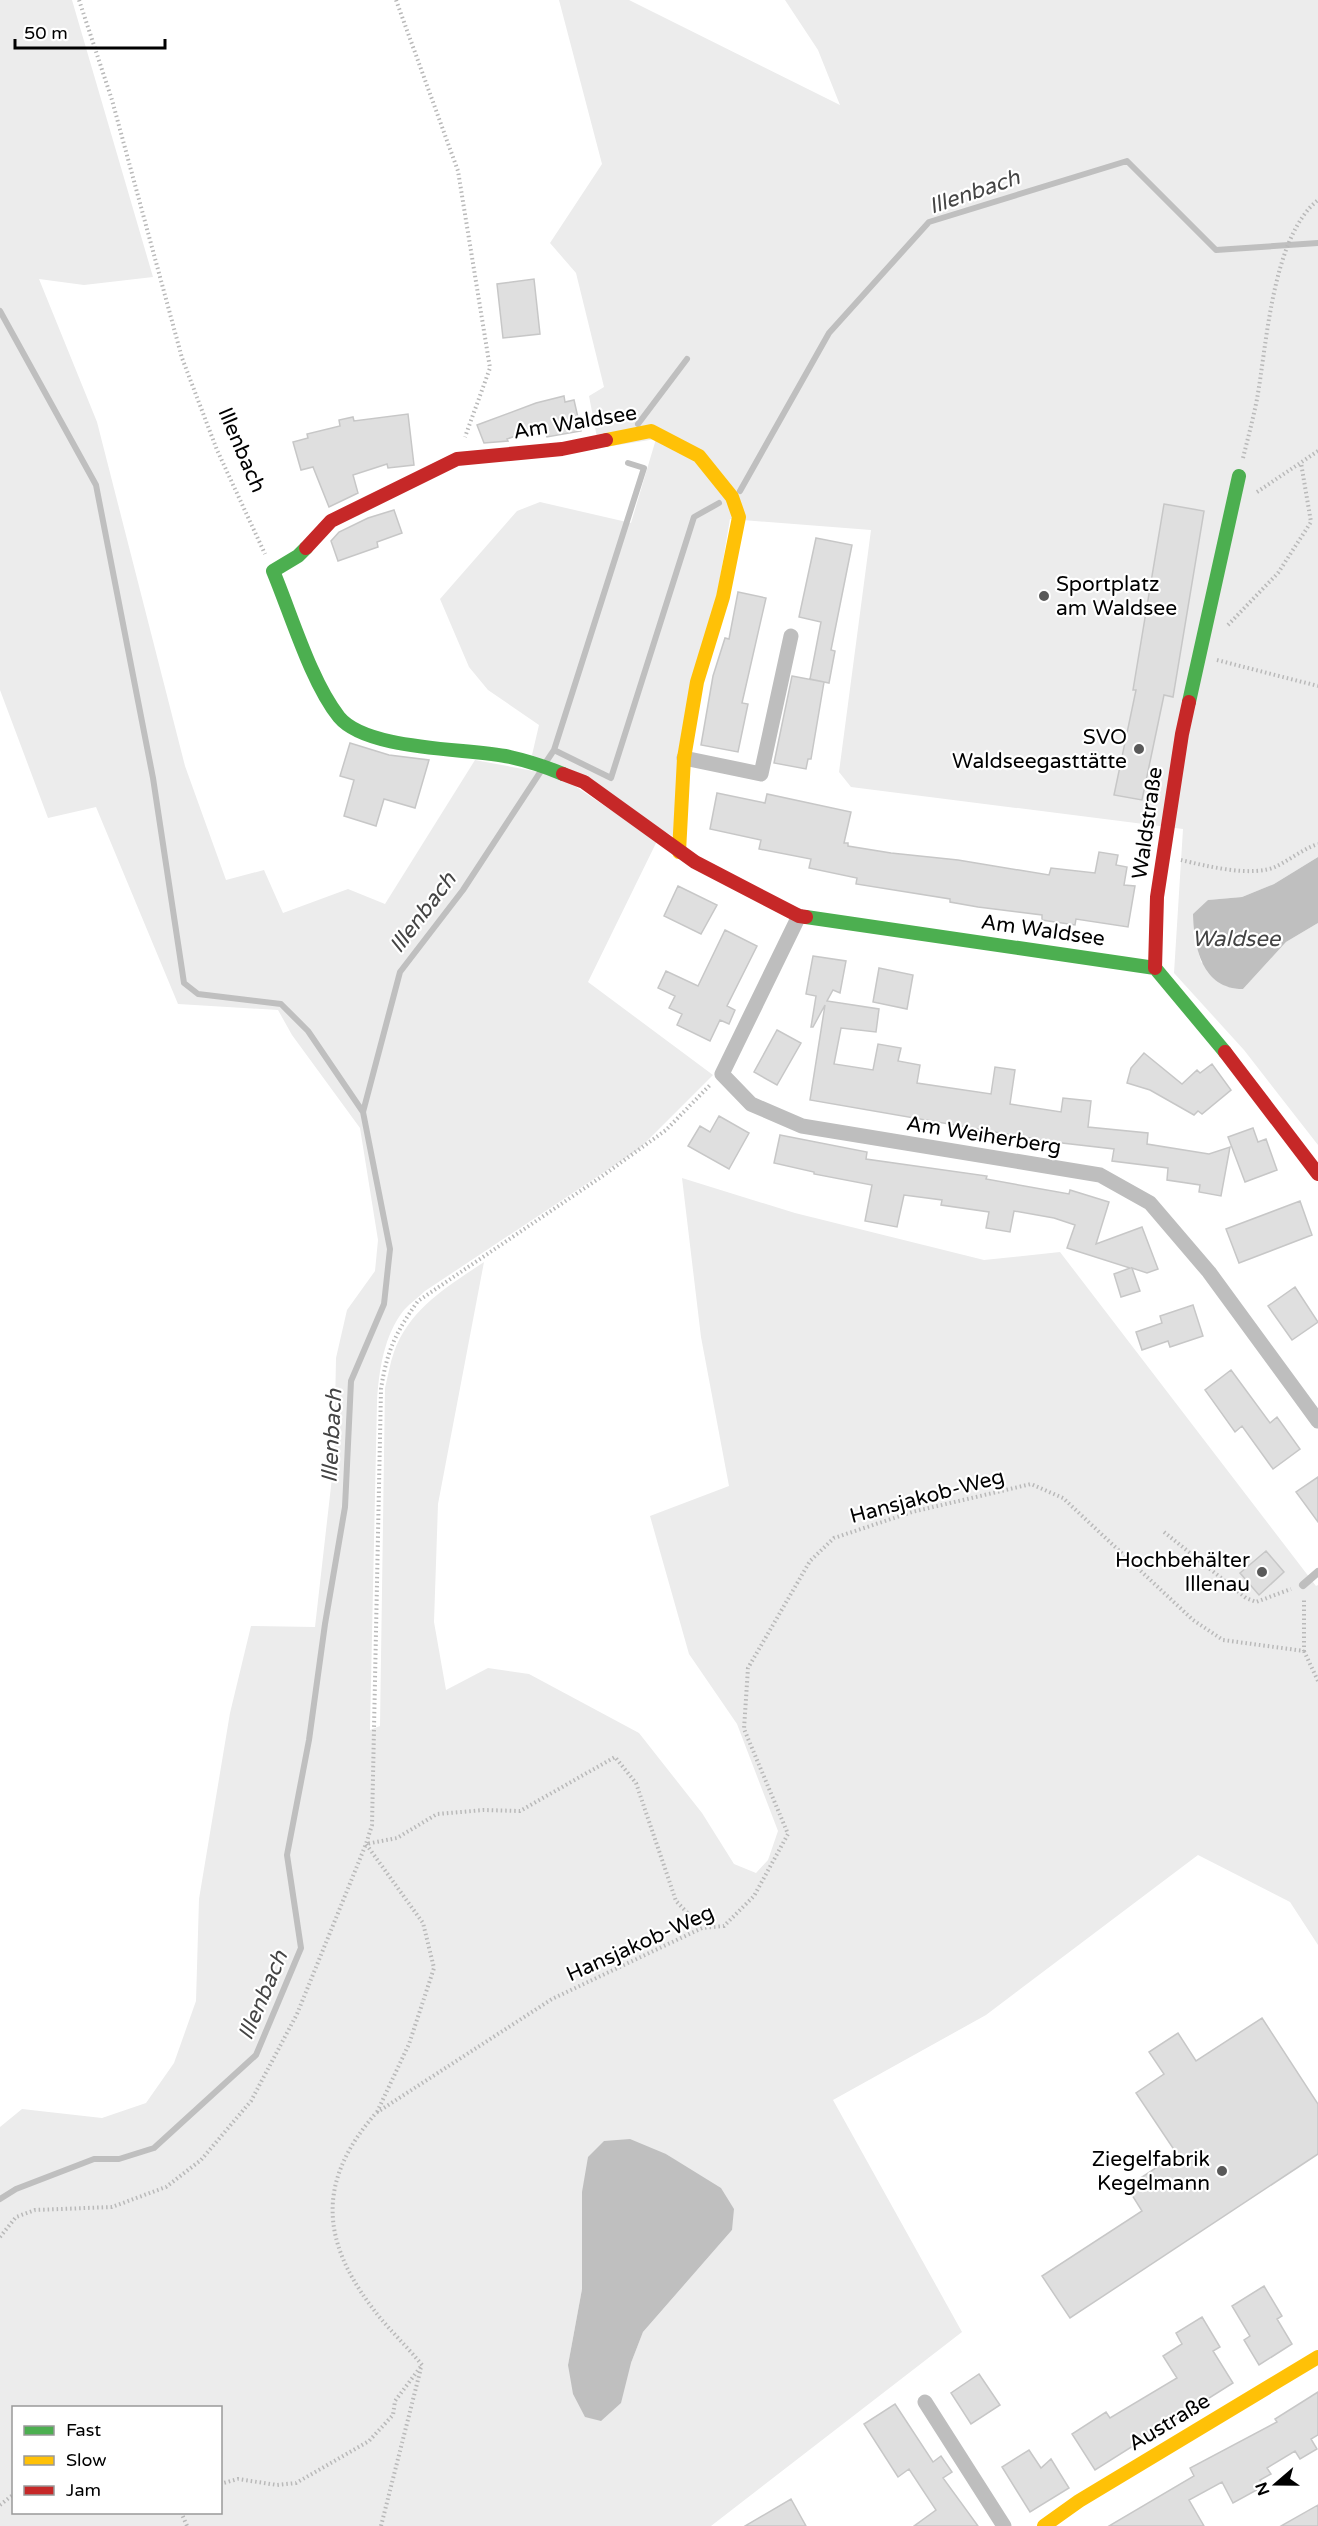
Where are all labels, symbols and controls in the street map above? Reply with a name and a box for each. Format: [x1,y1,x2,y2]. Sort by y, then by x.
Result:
scale bar [15,12,165,50]
text: 50 m [24,22,68,44]
water label: Illenbach [926,164,1024,220]
street label: Am Waldsee [511,400,639,445]
street label: Illenbach [212,404,271,496]
place label: Sportplatz am Waldsee [1056,572,1177,621]
marker: Sportplatz am Waldsee [1037,589,1051,603]
place label: SVO Waldseegasttätte [952,725,1127,774]
marker: SVO Waldseegasttätte [1132,742,1146,756]
street label: Waldstraße [1127,765,1168,881]
water label: Illenbach [384,867,462,958]
street label: Am Waldsee [979,909,1107,952]
water label: Waldsee [1192,926,1282,952]
street label: Am Weiherberg [905,1111,1063,1160]
water label: Illenbach [317,1388,347,1484]
street label: Hansjakob-Weg [847,1464,1007,1529]
place label: Hochbehälter Illenau [1115,1548,1250,1597]
marker: Hochbehälter Illenau [1255,1565,1269,1579]
street label: Hansjakob-Weg [563,1900,718,1987]
water label: Illenbach [233,1946,294,2044]
place label: Ziegelfabrik Kegelmann [1092,2147,1210,2196]
marker: Ziegelfabrik Kegelmann [1215,2164,1229,2178]
street label: Austraße [1124,2388,1215,2456]
legend [12,2406,222,2514]
text: Fast [66,2419,101,2441]
text: Slow [66,2449,107,2471]
north arrow [1246,2454,1306,2514]
text: Jam [66,2479,101,2501]
text: N [1251,2479,1274,2498]

